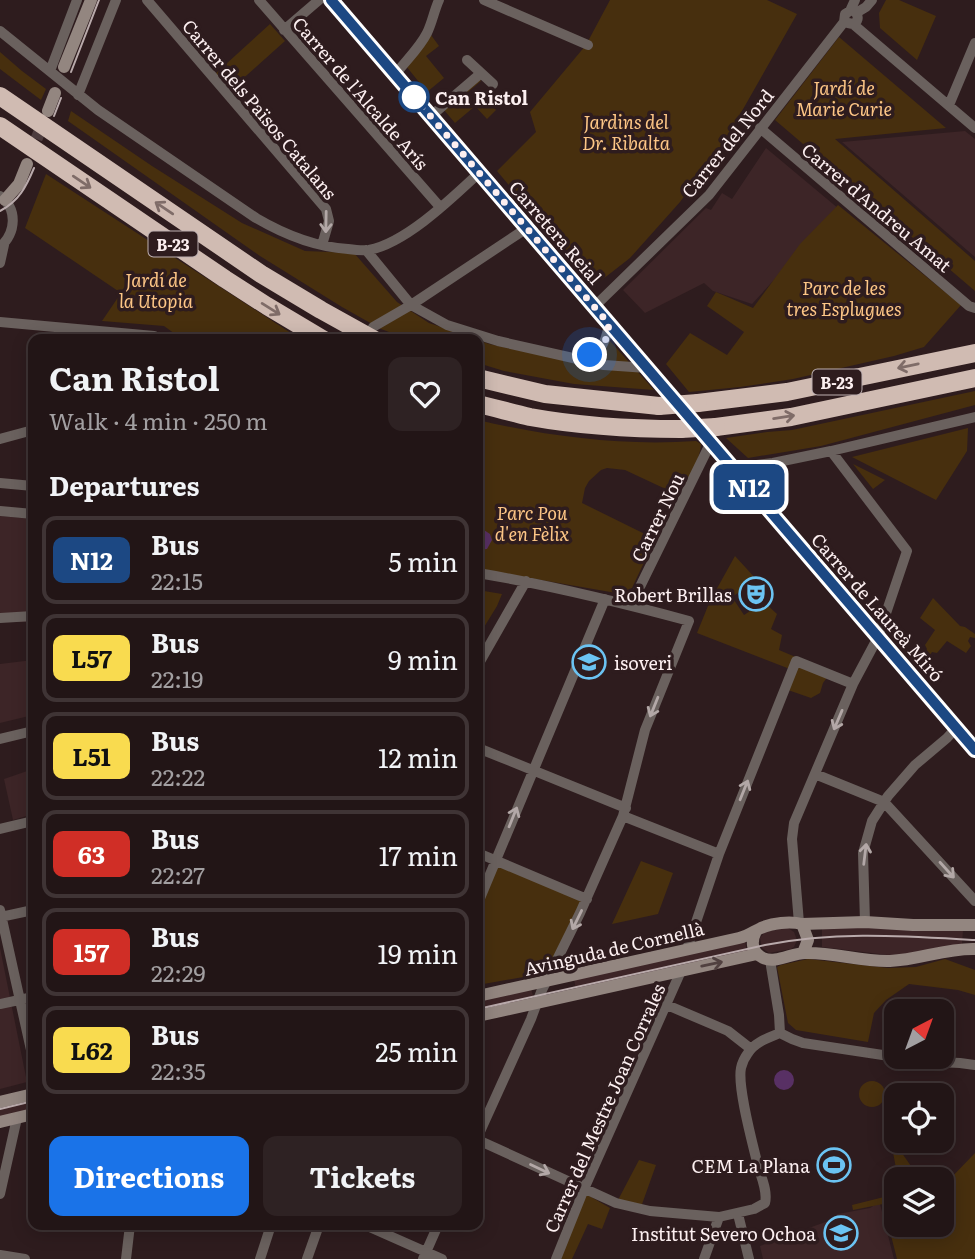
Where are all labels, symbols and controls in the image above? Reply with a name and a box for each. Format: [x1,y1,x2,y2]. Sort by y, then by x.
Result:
street label: Carrer de l'Alcalde Arís [287,10,435,176]
street label: Carrer dels Països Catalans [176,13,344,205]
park label: Jardí de Marie Curie [796,74,892,122]
marker: Can Ristol [399,82,429,112]
street label: Carrer del Nord [675,83,779,203]
place label: Can Ristol [435,84,529,111]
park label: Jardins del Dr. Ribalta [582,108,671,156]
street label: Carrer d'Andreu Amat [796,136,958,278]
street label: Carretera Reial [503,174,609,290]
one-way arrow [72,175,91,189]
one-way arrow [155,201,174,215]
one-way arrow [320,210,333,233]
road number: B-23 [148,232,198,256]
park label: Jardí de la Utopia [119,266,194,314]
park label: Parc de les tres Esplugues [786,274,902,322]
one-way arrow [261,302,281,316]
your location [572,337,607,372]
text: Can Ristol [49,352,220,401]
button: heart [388,357,462,431]
one-way arrow [897,360,920,374]
road number: B-23 [812,370,862,394]
text: Walk · 4 min · 250 m [49,403,268,437]
one-way arrow [772,410,794,423]
line badge: N12 [709,464,789,510]
text: Departures [49,465,200,504]
street label: Carrer Nou [624,468,690,566]
text: N12 [728,469,770,504]
park label: Parc Pou d'en Fèlix [495,499,570,547]
text: Bus [151,524,199,563]
street label: Carrer de Laureà Miró [806,527,950,687]
text: 5 min [389,541,458,580]
text: N12 [70,542,113,577]
text: 22:15 [151,563,203,597]
theatre icon: Robert Brillas [737,575,775,613]
place label: Robert Brillas [614,581,732,608]
text: Bus [151,622,199,661]
text: 9 min [388,639,458,678]
text: L57 [71,640,112,675]
school or university icon: isoveri [570,643,608,681]
place label: isoveri [614,649,672,676]
text: 22:19 [151,661,203,695]
one-way arrow [646,696,659,717]
one-way arrow [830,709,843,731]
text: Bus [151,720,199,759]
text: 12 min [378,737,458,776]
text: L51 [72,738,111,773]
text: 22:22 [151,759,205,793]
one-way arrow [739,780,752,802]
one-way arrow [507,807,520,828]
text: Bus [151,818,199,857]
text: 17 min [379,835,458,874]
text: 63 [78,836,105,871]
one-way arrow [858,843,871,866]
text: 22:27 [151,857,205,891]
one-way arrow [938,861,955,878]
one-way arrow [569,909,583,930]
street label: Avinguda de Cornellà [521,914,707,982]
text: Bus [151,916,199,955]
text: 19 min [378,933,458,972]
text: 157 [74,934,109,969]
text: 22:29 [151,955,205,989]
one-way arrow [700,956,723,970]
street label: Carrer del Mestre Joan Corrales [537,979,671,1237]
north arrow [884,999,954,1069]
map controls [884,999,954,1237]
text: Bus [151,1014,199,1053]
text: 25 min [375,1031,458,1070]
text: L62 [70,1032,113,1067]
text: 22:35 [151,1053,206,1087]
button: locate [884,1083,954,1153]
button: Directions [49,1136,249,1216]
button: Tickets [263,1136,462,1216]
sports icon: CEM La Plana [815,1146,853,1184]
place label: CEM La Plana [692,1152,810,1179]
one-way arrow [529,1163,550,1176]
button: layers [884,1167,954,1237]
school or university icon: Institut Severo Ochoa [822,1214,860,1252]
place label: Institut Severo Ochoa [631,1220,816,1247]

